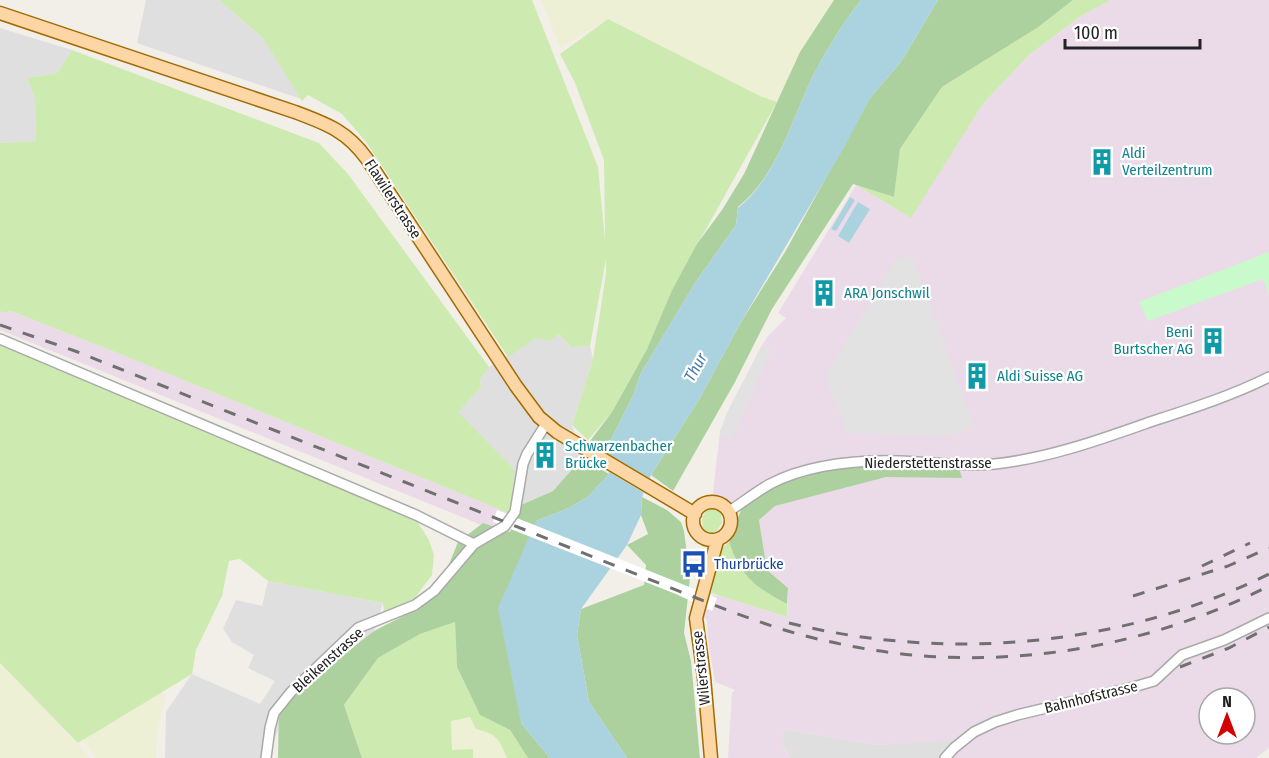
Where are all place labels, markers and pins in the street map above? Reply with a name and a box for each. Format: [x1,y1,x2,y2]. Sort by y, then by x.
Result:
place label: Aldi Verteilzentrum [1122,144,1213,179]
building icon: Aldi Verteilzentrum [1087,147,1117,177]
building icon: ARA Jonschwil [809,278,839,308]
place label: ARA Jonschwil [844,284,930,302]
place label: Beni Burtscher AG [1114,323,1193,358]
building icon: Beni Burtscher AG [1198,326,1228,356]
building icon: Aldi Suisse AG [962,361,992,391]
place label: Aldi Suisse AG [997,367,1083,385]
place label: Schwarzenbacher Brücke [565,437,673,472]
building icon: Schwarzenbacher Brücke [530,440,560,470]
bus stop icon: Thurbrücke [679,549,709,579]
place label: Thurbrücke [714,555,784,573]

